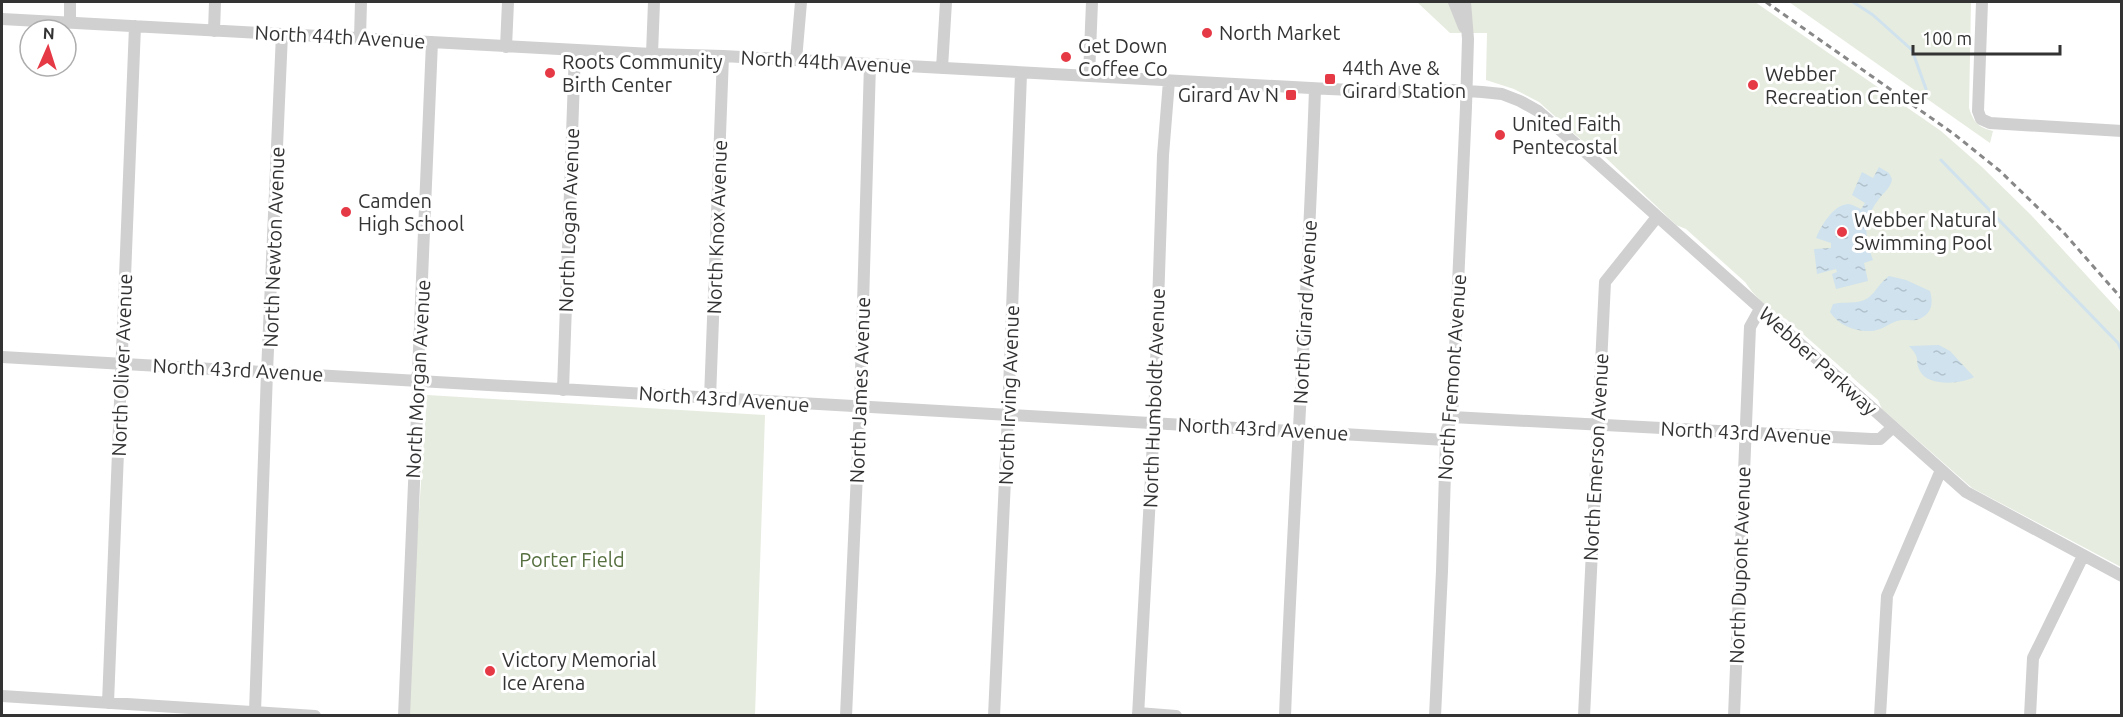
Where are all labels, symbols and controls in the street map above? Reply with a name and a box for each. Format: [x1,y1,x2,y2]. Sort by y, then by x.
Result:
north arrow [18,18,78,78]
scale bar [1913,18,2060,56]
street label: North 44th Avenue [254,21,426,52]
place label: North Market [1219,21,1340,44]
text: N [42,24,55,42]
marker: North Market [1200,26,1214,40]
text: 100 m [1922,28,1972,48]
place label: Get Down Coffee Co [1078,34,1168,80]
street label: North 44th Avenue [740,46,912,77]
place label: Roots Community Birth Center [562,50,723,96]
marker: Get Down Coffee Co [1059,50,1073,64]
place label: 44th Ave & Girard Station [1342,56,1466,102]
place label: Webber Recreation Center [1765,62,1929,108]
marker: Roots Community Birth Center [543,66,557,80]
marker: 44th Ave & Girard Station [1323,72,1337,86]
marker: Webber Recreation Center [1746,78,1760,92]
place label: Girard Av N [1178,83,1279,106]
marker: Girard Av N [1284,88,1298,102]
place label: United Faith Pentecostal [1512,112,1621,158]
street label: North Logan Avenue [554,127,583,313]
marker: United Faith Pentecostal [1493,128,1507,142]
street label: North Knox Avenue [702,139,731,315]
street label: North Newton Avenue [258,146,289,348]
place label: Camden High School [358,189,464,235]
marker: Camden High School [339,205,353,219]
place label: Webber Natural Swimming Pool [1854,208,1997,254]
street label: North Girard Avenue [1288,219,1321,405]
marker: Webber Natural Swimming Pool [1835,225,1849,239]
street label: North Oliver Avenue [107,273,136,457]
street label: North Fremont Avenue [1433,273,1470,481]
street label: North Morgan Avenue [401,279,434,479]
street label: North Humboldt Avenue [1138,288,1169,508]
street label: North James Avenue [845,296,874,484]
street label: Webber Parkway [1755,302,1882,420]
street label: North Irving Avenue [994,305,1023,485]
street label: North Emerson Avenue [1579,352,1612,562]
street label: North 43rd Avenue [152,354,324,385]
street label: North 43rd Avenue [638,381,810,416]
street label: North 43rd Avenue [1177,413,1349,444]
street label: North 43rd Avenue [1660,417,1832,448]
street label: North Dupont Avenue [1725,466,1754,664]
park label: Porter Field [519,548,625,571]
place label: Victory Memorial Ice Arena [502,648,657,694]
marker: Victory Memorial Ice Arena [483,664,497,678]

